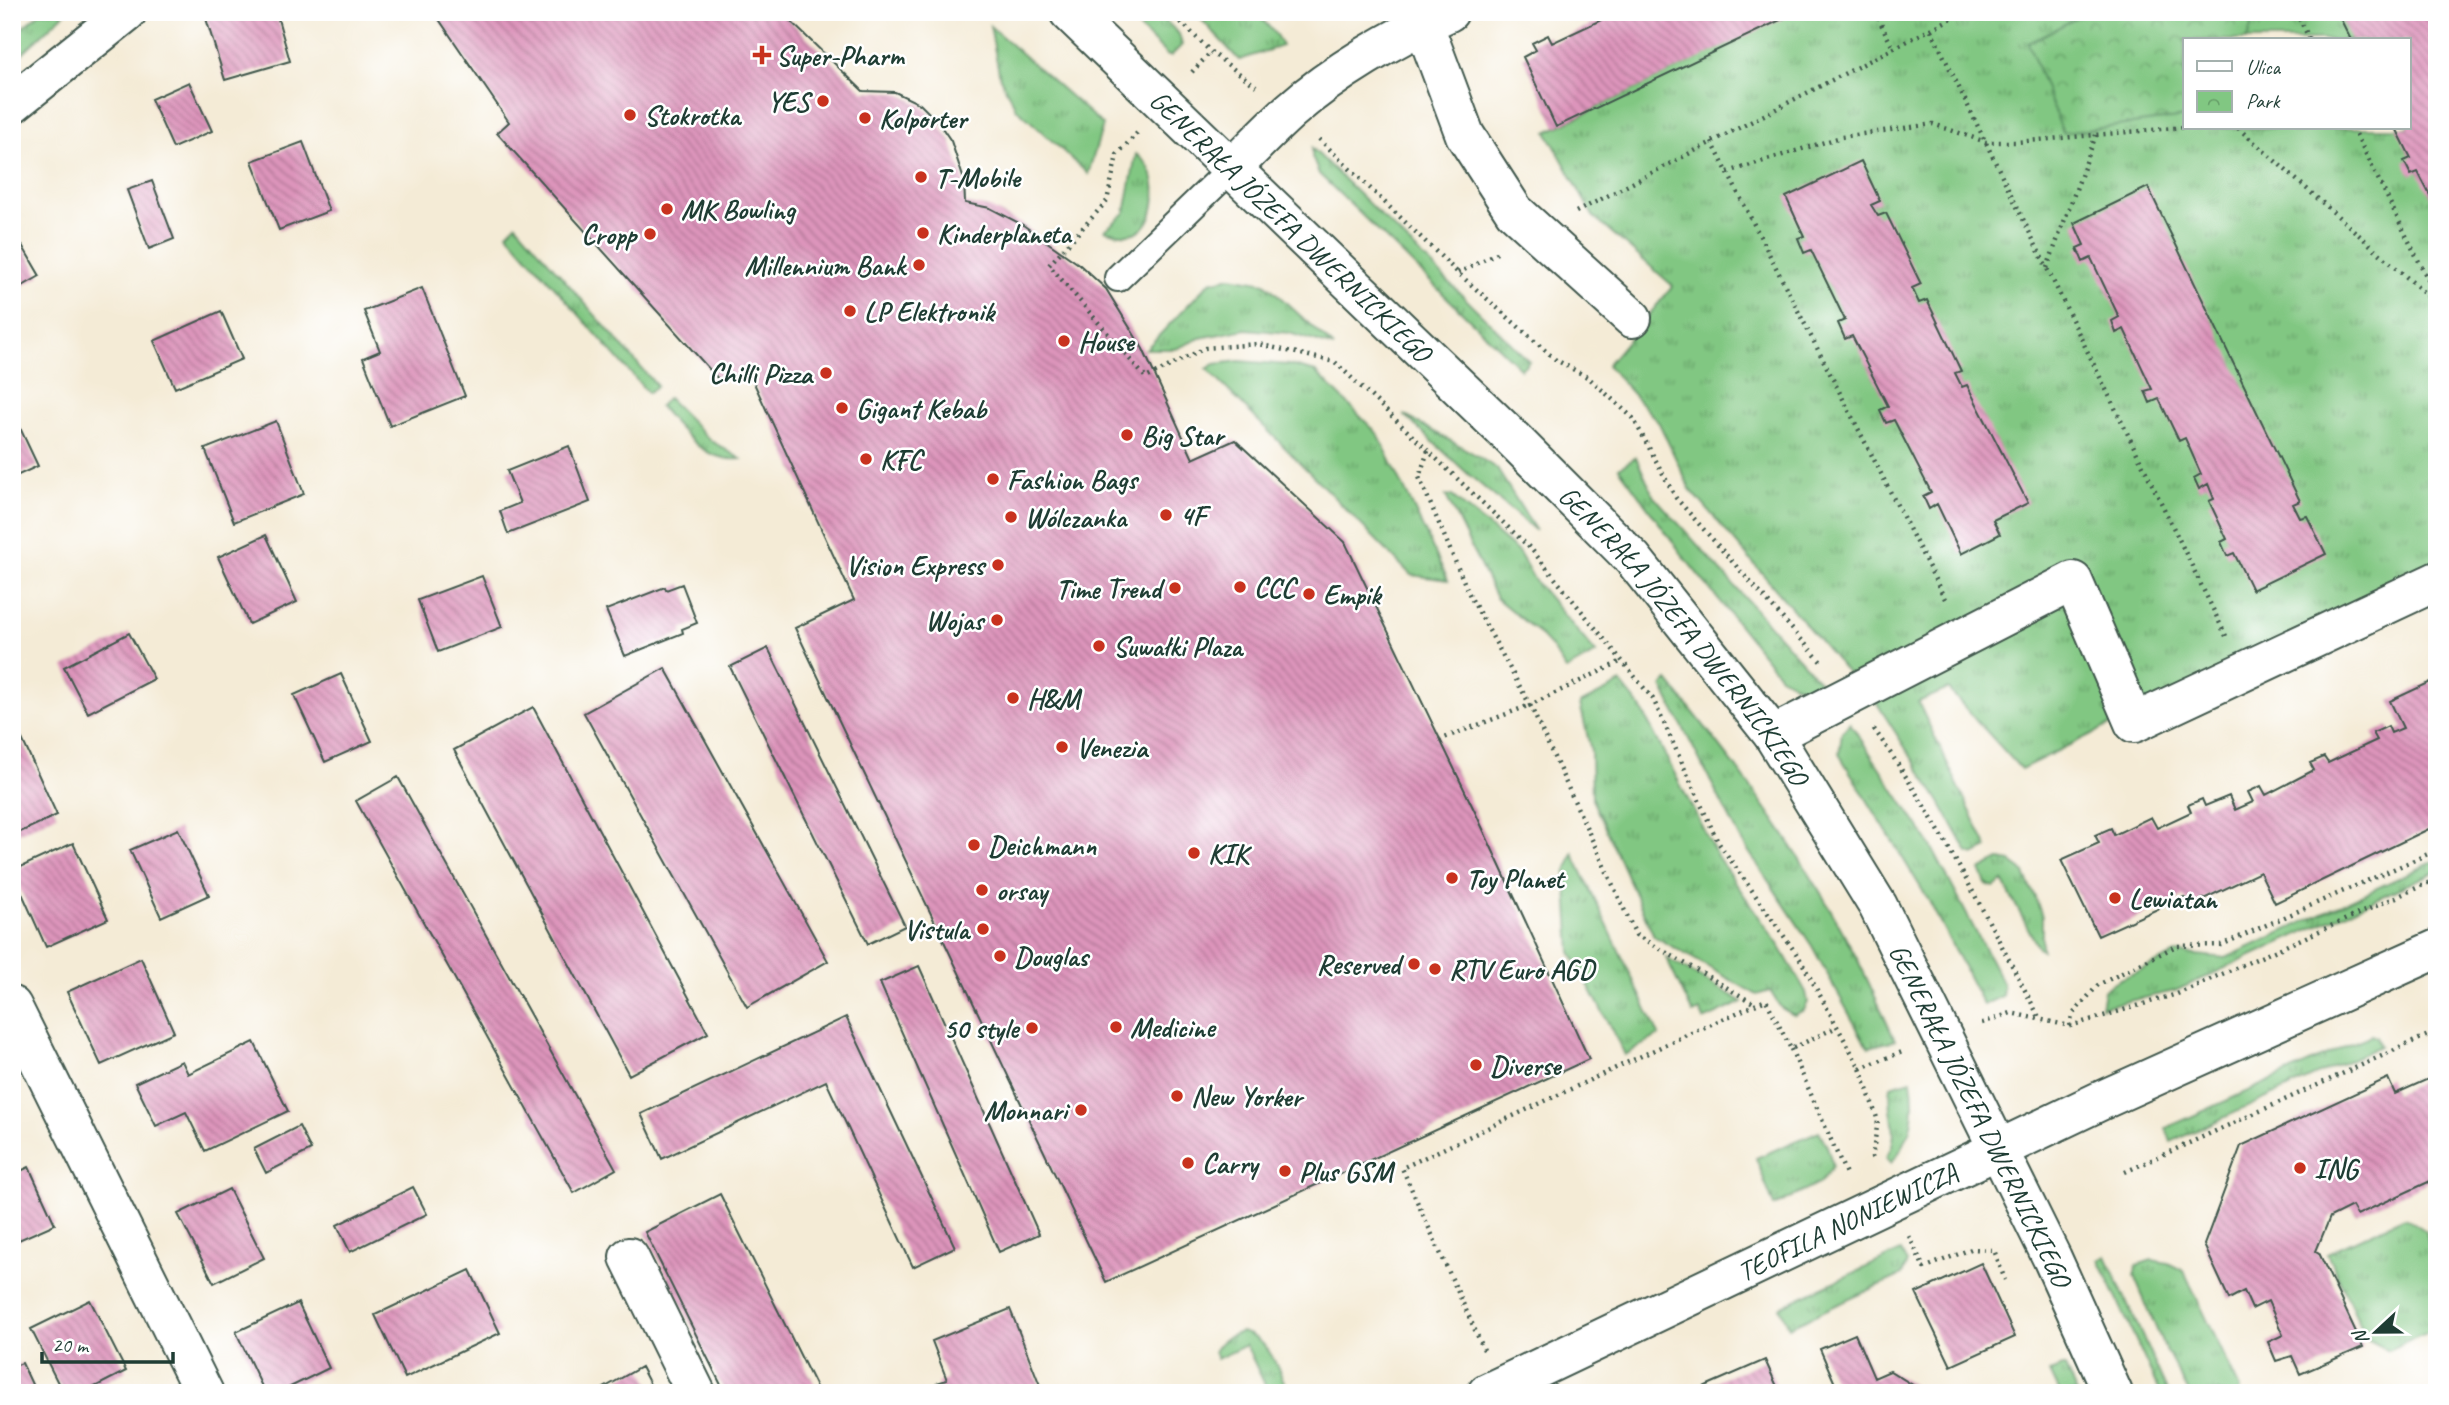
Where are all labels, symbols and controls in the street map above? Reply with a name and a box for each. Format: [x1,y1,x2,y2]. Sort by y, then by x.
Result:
place label: Super-Pharm [776,38,906,73]
legend [2183,38,2410,130]
marker: Super-Pharm [754,47,770,63]
text: Ulica [2246,54,2282,80]
street label: GENERAŁA JÓZEFA DWERNICKIEGO [1143,82,1441,371]
place label: YES [767,84,813,119]
text: Park [2246,88,2281,114]
marker: YES [815,93,831,109]
place label: Stokrotka [644,98,742,133]
place label: Kolporter [879,101,969,136]
marker: Stokrotka [622,107,638,123]
marker: Kolporter [857,110,873,126]
place label: T-Mobile [935,160,1022,195]
marker: T-Mobile [913,169,929,185]
place label: MK Bowling [681,192,797,227]
marker: MK Bowling [659,201,675,217]
place label: Kinderplaneta [937,216,1073,251]
place label: Cropp [581,217,638,252]
marker: Kinderplaneta [915,225,931,241]
marker: Cropp [642,226,658,242]
place label: Millennium Bank [745,248,908,283]
marker: Millennium Bank [911,257,927,273]
place label: LP Elektronik [864,294,997,329]
marker: LP Elektronik [842,303,858,319]
place label: House [1078,324,1136,359]
marker: House [1056,333,1072,349]
place label: Chilli Pizza [709,356,815,391]
marker: Chilli Pizza [818,365,834,381]
place label: Gigant Kebab [856,391,988,426]
marker: Gigant Kebab [834,400,850,416]
place label: Big Star [1141,418,1226,453]
marker: Big Star [1119,427,1135,443]
place label: KFC [880,442,926,477]
marker: KFC [858,451,874,467]
place label: Fashion Bags [1007,462,1140,497]
marker: Fashion Bags [985,471,1001,487]
street label: GENERAŁA JÓZEFA DWERNICKIEGO [1551,478,1818,794]
place label: 4F [1180,498,1212,533]
place label: Wólczanka [1025,500,1129,535]
marker: 4F [1158,507,1174,523]
marker: Wólczanka [1003,509,1019,525]
place label: Vision Express [846,548,987,583]
marker: Vision Express [990,557,1006,573]
place label: CCC [1254,570,1299,605]
place label: Time Trend [1056,571,1166,606]
place label: Empik [1323,577,1383,612]
marker: CCC [1232,579,1248,595]
marker: Time Trend [1167,580,1183,596]
marker: Empik [1301,586,1317,602]
place label: Wojas [926,603,986,638]
marker: Wojas [989,612,1005,628]
place label: Suwałki Plaza [1113,629,1244,664]
marker: Suwałki Plaza [1091,638,1107,654]
place label: H&M [1027,681,1083,716]
marker: H&M [1005,690,1021,706]
place label: Venezia [1076,730,1150,765]
marker: Venezia [1054,739,1070,755]
place label: Deichmann [988,828,1097,863]
place label: KIK [1208,836,1253,871]
marker: Deichmann [966,837,982,853]
marker: KIK [1186,845,1202,861]
place label: Toy Planet [1466,861,1566,896]
marker: Toy Planet [1444,870,1460,886]
place label: orsay [996,873,1050,908]
place label: Lewiatan [2129,881,2219,916]
marker: orsay [974,882,990,898]
marker: Lewiatan [2107,890,2123,906]
place label: Vistula [904,912,971,947]
marker: Vistula [975,921,991,937]
street label: GENERAŁA JÓZEFA DWERNICKIEGO [1881,938,2081,1294]
place label: Douglas [1014,939,1091,974]
place label: Reserved [1317,947,1405,982]
marker: Douglas [992,948,1008,964]
place label: RTV Euro AGD [1449,952,1597,987]
marker: Reserved [1406,956,1422,972]
marker: RTV Euro AGD [1427,961,1443,977]
place label: Medicine [1130,1010,1217,1045]
place label: 50 style [944,1011,1021,1046]
marker: Medicine [1108,1019,1124,1035]
marker: 50 style [1024,1020,1040,1036]
place label: Diverse [1490,1048,1563,1083]
marker: Diverse [1468,1057,1484,1073]
place label: New Yorker [1191,1079,1305,1114]
marker: New Yorker [1169,1088,1185,1104]
place label: Monnari [984,1093,1070,1128]
marker: Monnari [1073,1102,1089,1118]
place label: Carry [1202,1146,1261,1181]
place label: ING [2314,1151,2360,1186]
place label: Plus GSM [1299,1154,1396,1189]
street label: TEOFILA NONIEWICZA [1732,1154,1964,1289]
marker: Carry [1180,1155,1196,1171]
marker: ING [2292,1160,2308,1176]
marker: Plus GSM [1277,1163,1293,1179]
north arrow [2340,1296,2410,1366]
scale bar [42,1321,173,1365]
text: N [2347,1325,2374,1348]
text: 20 m [52,1332,90,1358]

